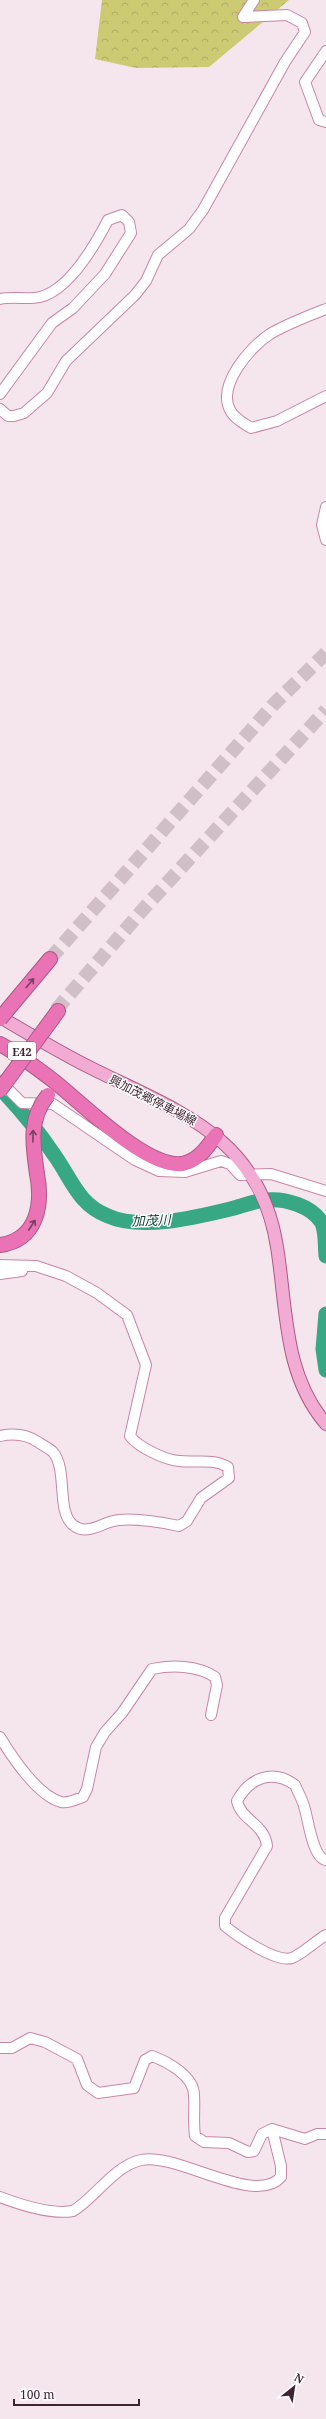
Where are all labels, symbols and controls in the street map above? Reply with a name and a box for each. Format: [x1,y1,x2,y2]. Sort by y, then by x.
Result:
one-way arrow [25,978,34,989]
road number: E42 [8,1042,36,1060]
street label: 興加茂郷停車場線 [106,1071,200,1129]
one-way arrow [29,1130,37,1143]
water label: 加茂川 [131,1210,173,1230]
one-way arrow [28,1219,36,1231]
north arrow [274,2367,314,2407]
text: N [292,2369,307,2387]
scale bar [14,2381,139,2407]
text: 100 m [20,2386,55,2403]

